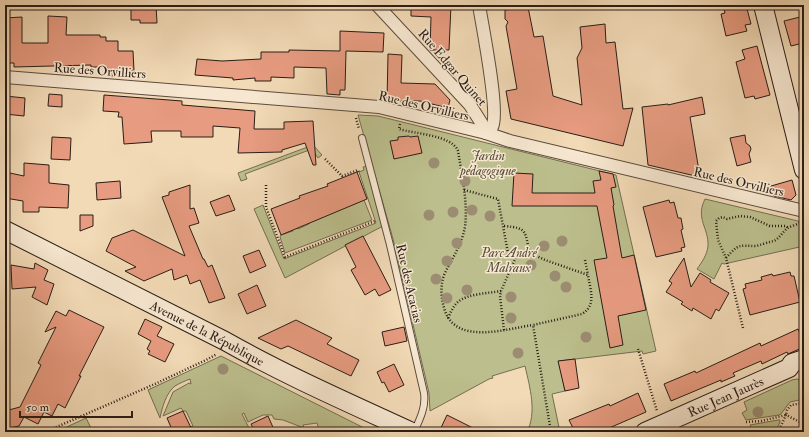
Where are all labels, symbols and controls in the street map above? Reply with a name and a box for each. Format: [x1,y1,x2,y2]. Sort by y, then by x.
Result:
street label: Rue Edgar Quinet [415,26,490,109]
street label: Rue des Orvilliers [53,60,147,82]
street label: Rue des Orvilliers [377,88,471,124]
park label: Jardin pédagogique [458,148,516,179]
street label: Rue des Orvilliers [692,164,786,200]
street label: Rue des Acacias [392,242,426,325]
park label: Parc André Malraux [480,245,540,276]
street label: Avenue de la République [146,297,267,370]
street label: Rue Jean Jaurès [685,373,767,421]
scale bar [20,393,132,419]
text: 50 m [26,400,50,415]

